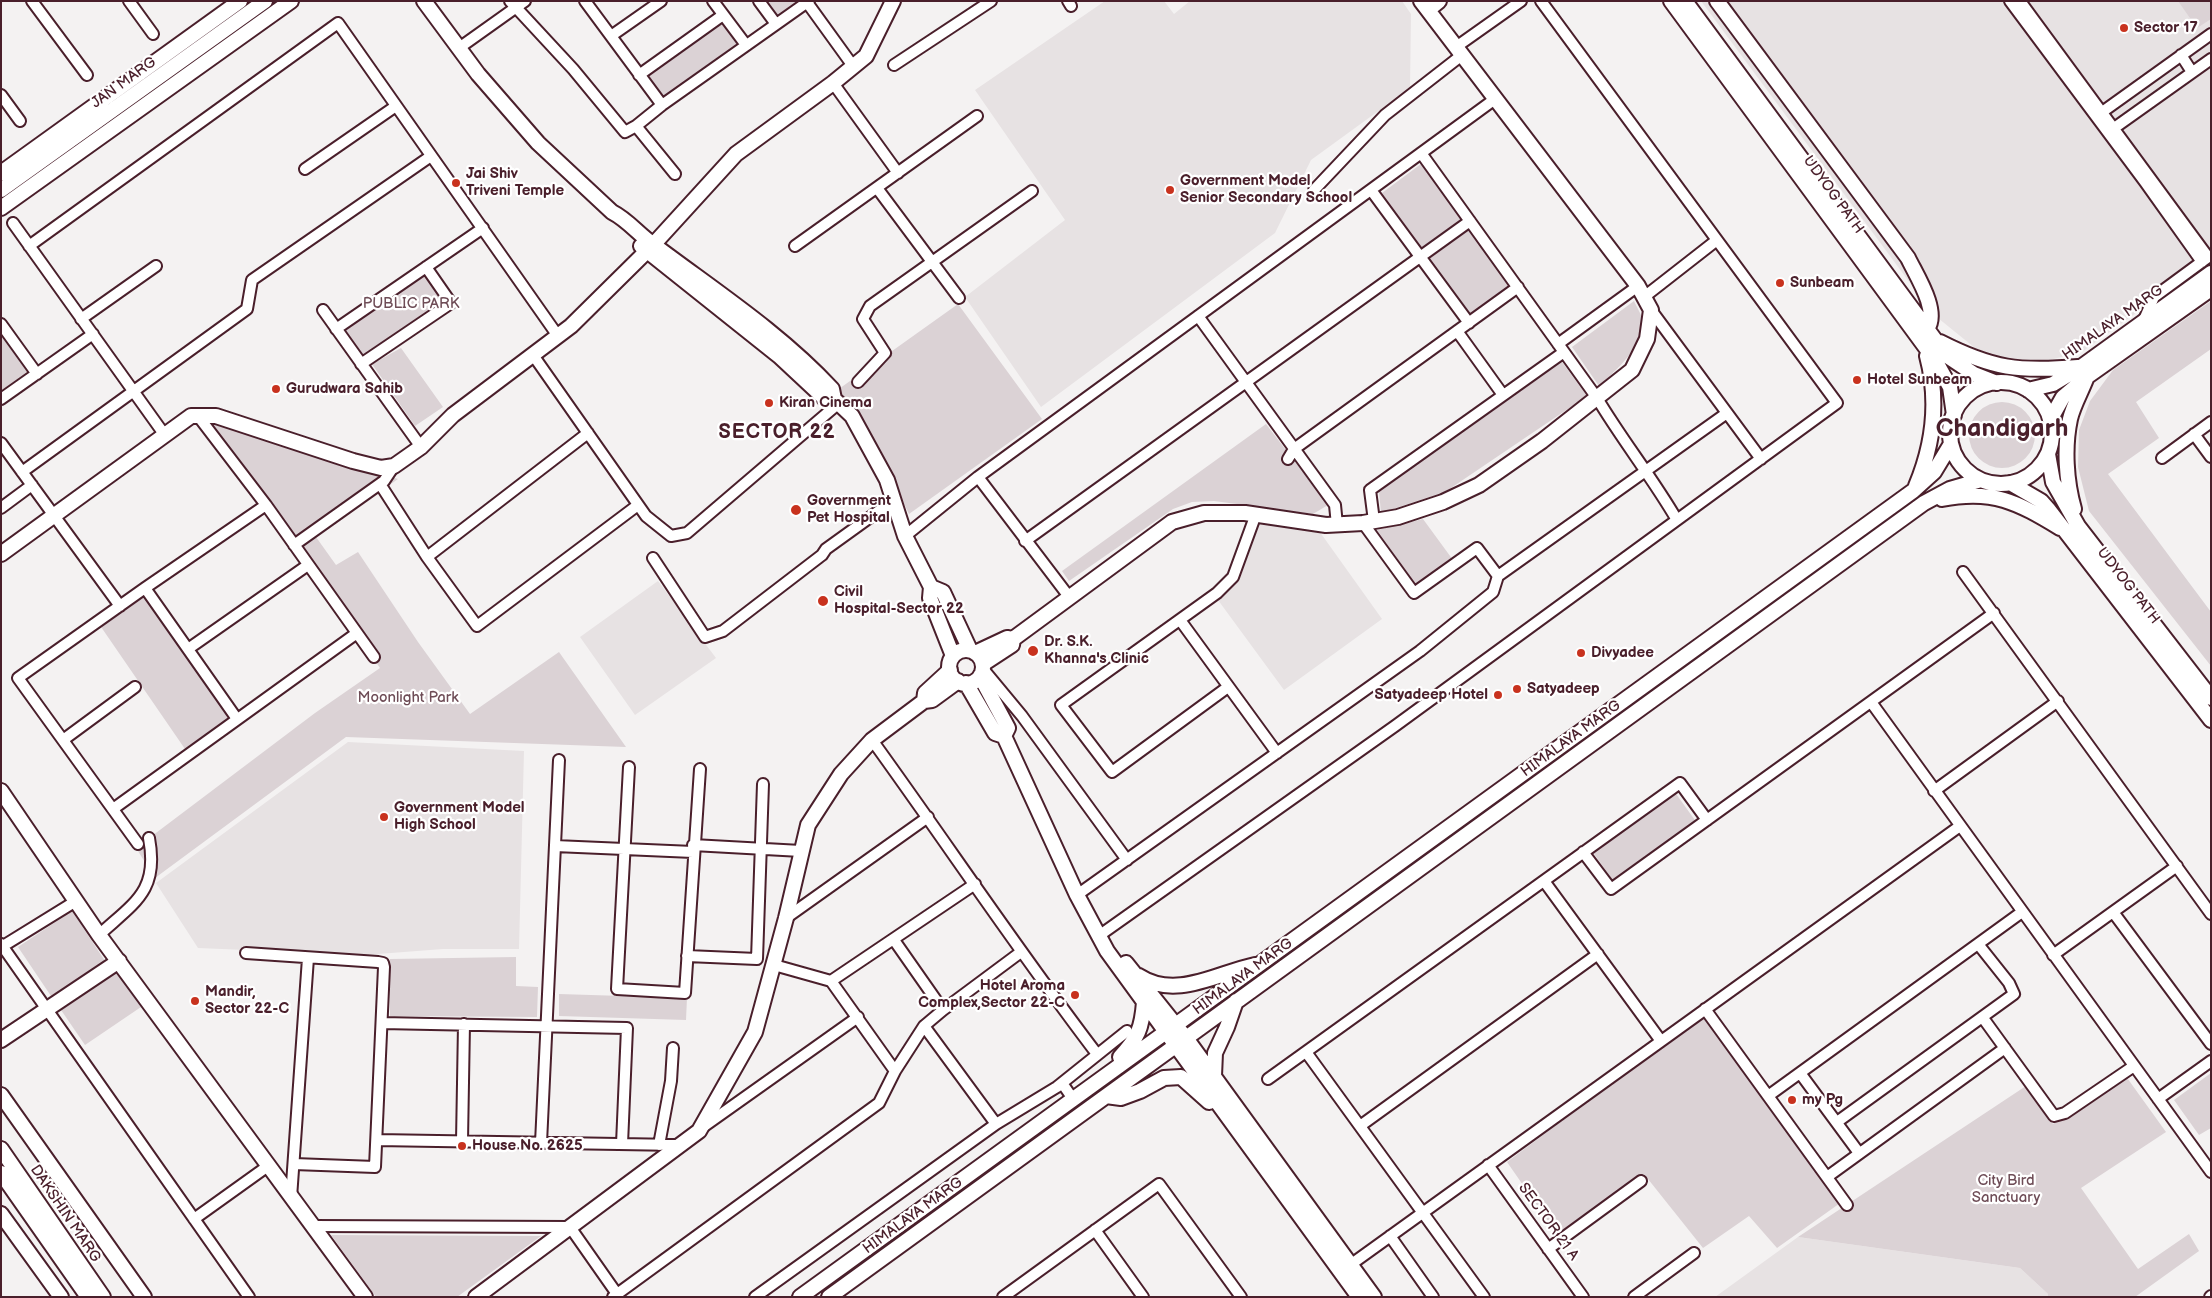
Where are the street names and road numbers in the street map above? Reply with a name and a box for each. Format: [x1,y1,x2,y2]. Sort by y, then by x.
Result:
street label: JAN MARG [88,53,160,113]
street label: UDYOG PATH [1799,153,1867,237]
street label: HIMALAYA MARG [2059,282,2167,364]
street label: UDYOG PATH [2093,544,2163,628]
street label: HIMALAYA MARG [1518,697,1624,781]
street label: HIMALAYA MARG [1190,935,1296,1019]
street label: DAKSHIN MARG [26,1162,104,1266]
street label: HIMALAYA MARG [860,1174,966,1258]
street label: SECTOR 21 A [1514,1180,1582,1264]

